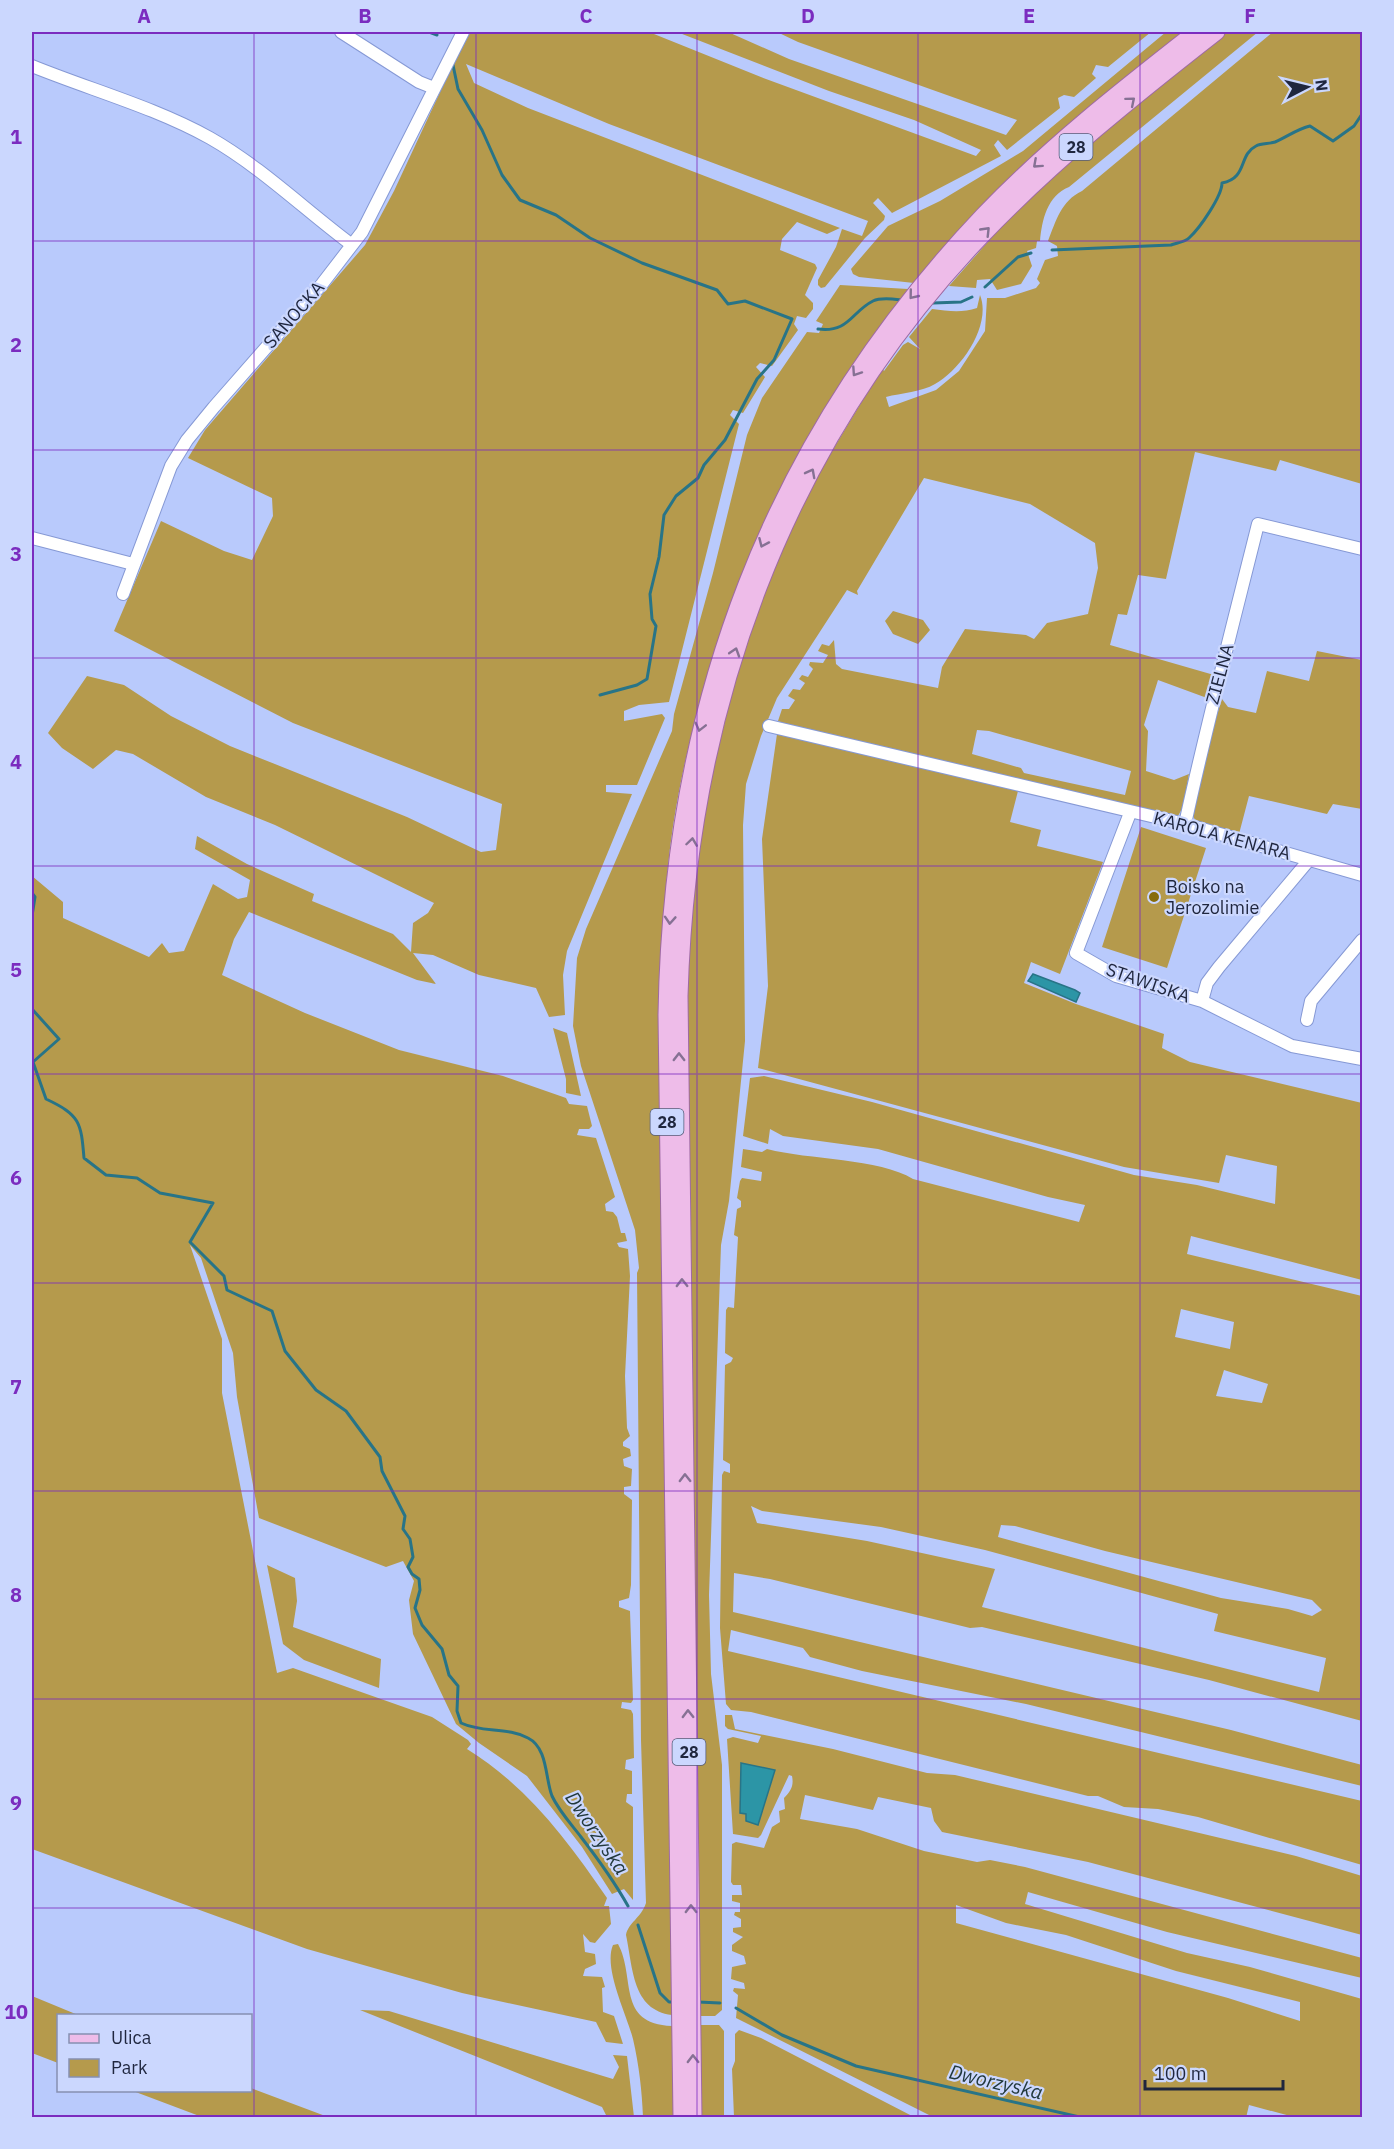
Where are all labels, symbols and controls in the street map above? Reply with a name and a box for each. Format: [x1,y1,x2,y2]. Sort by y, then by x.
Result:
text: A [137,2,151,29]
text: B [358,2,372,29]
text: C [579,2,593,29]
text: D [801,2,815,29]
text: E [1023,2,1035,29]
text: F [1244,2,1256,29]
north arrow [1277,57,1337,117]
text: N [1311,78,1333,92]
one-way arrow [1124,97,1135,108]
text: 1 [10,123,22,150]
road number: 28 [1060,134,1092,160]
one-way arrow [1033,157,1044,168]
one-way arrow [979,228,990,239]
street label: SANOCKA [258,276,329,353]
one-way arrow [909,289,920,300]
text: 2 [10,331,22,358]
one-way arrow [852,366,863,377]
one-way arrow [804,468,816,479]
one-way arrow [758,537,770,548]
text: 3 [10,540,22,567]
street label: ZIELNA [1200,641,1239,707]
one-way arrow [728,647,740,658]
one-way arrow [694,722,707,732]
text: 4 [10,748,22,775]
street label: KAROLA KENARA [1151,806,1294,865]
one-way arrow [685,837,697,846]
place label: Boisko na Jerozolimie [1166,875,1259,919]
marker: Boisko na Jerozolimie [1147,890,1161,904]
one-way arrow [664,915,677,924]
text: 5 [10,956,22,983]
street label: STAWISKA [1103,957,1194,1008]
one-way arrow [673,1053,685,1062]
road number: 28 [650,1109,684,1135]
text: 6 [10,1164,22,1191]
one-way arrow [676,1279,688,1288]
text: 7 [10,1373,22,1400]
one-way arrow [678,1474,691,1483]
text: 8 [10,1581,22,1608]
one-way arrow [682,1710,694,1719]
road number: 28 [672,1739,706,1765]
water label: Dworzyska [560,1786,635,1880]
text: 9 [10,1789,22,1816]
one-way arrow [685,1905,697,1914]
text: 10 [4,1998,28,2025]
legend [57,2014,252,2092]
text: Ulica [111,2026,152,2049]
scale bar [1145,2053,1283,2091]
one-way arrow [687,2055,699,2064]
text: Park [111,2056,148,2079]
water label: Dworzyska [947,2058,1046,2105]
text: 100 m [1154,2062,1206,2085]

